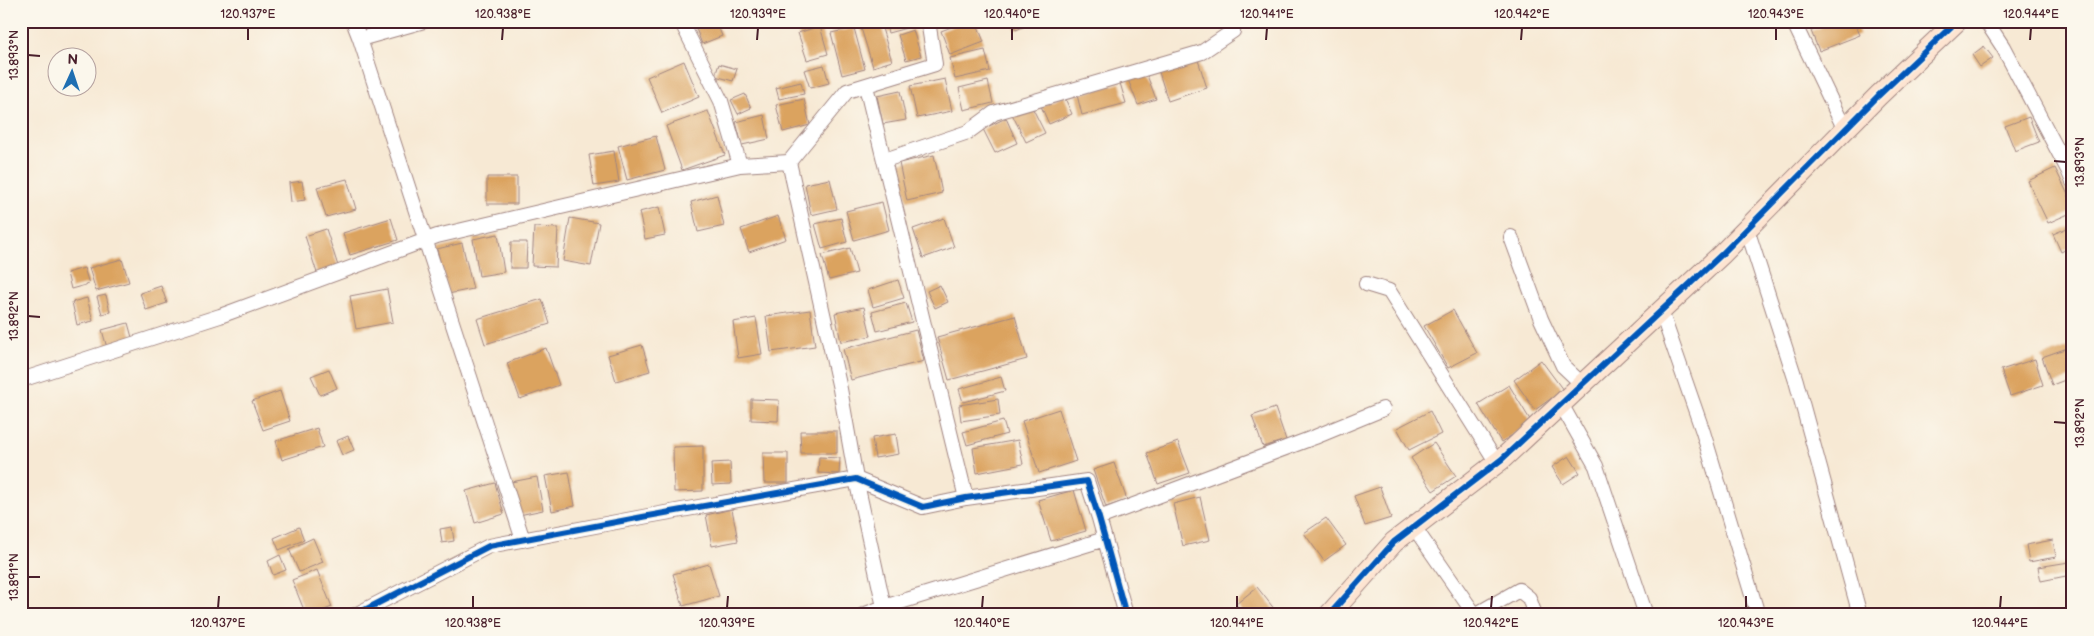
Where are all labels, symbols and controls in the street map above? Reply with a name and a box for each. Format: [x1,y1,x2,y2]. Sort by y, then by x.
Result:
text: 120.937°E [221,7,275,22]
text: 120.938°E [475,7,531,22]
text: 120.939°E [730,7,786,22]
text: 120.940°E [984,7,1040,22]
text: 120.941°E [1240,7,1294,22]
text: 120.942°E [1494,7,1550,22]
text: 120.943°E [1748,7,1804,22]
text: 120.944°E [2003,7,2059,22]
text: 13.893°N [7,30,22,80]
north arrow [48,48,98,98]
text: N [67,51,78,68]
text: 13.893°N [2073,137,2088,187]
text: 13.892°N [7,291,22,341]
text: 13.892°N [2073,398,2088,448]
text: 13.891°N [7,553,22,601]
text: 120.937°E [191,616,245,631]
text: 120.938°E [445,616,501,631]
text: 120.939°E [699,616,755,631]
text: 120.940°E [954,616,1010,631]
text: 120.941°E [1210,616,1264,631]
text: 120.942°E [1463,616,1519,631]
text: 120.943°E [1718,616,1774,631]
text: 120.944°E [1972,616,2028,631]

